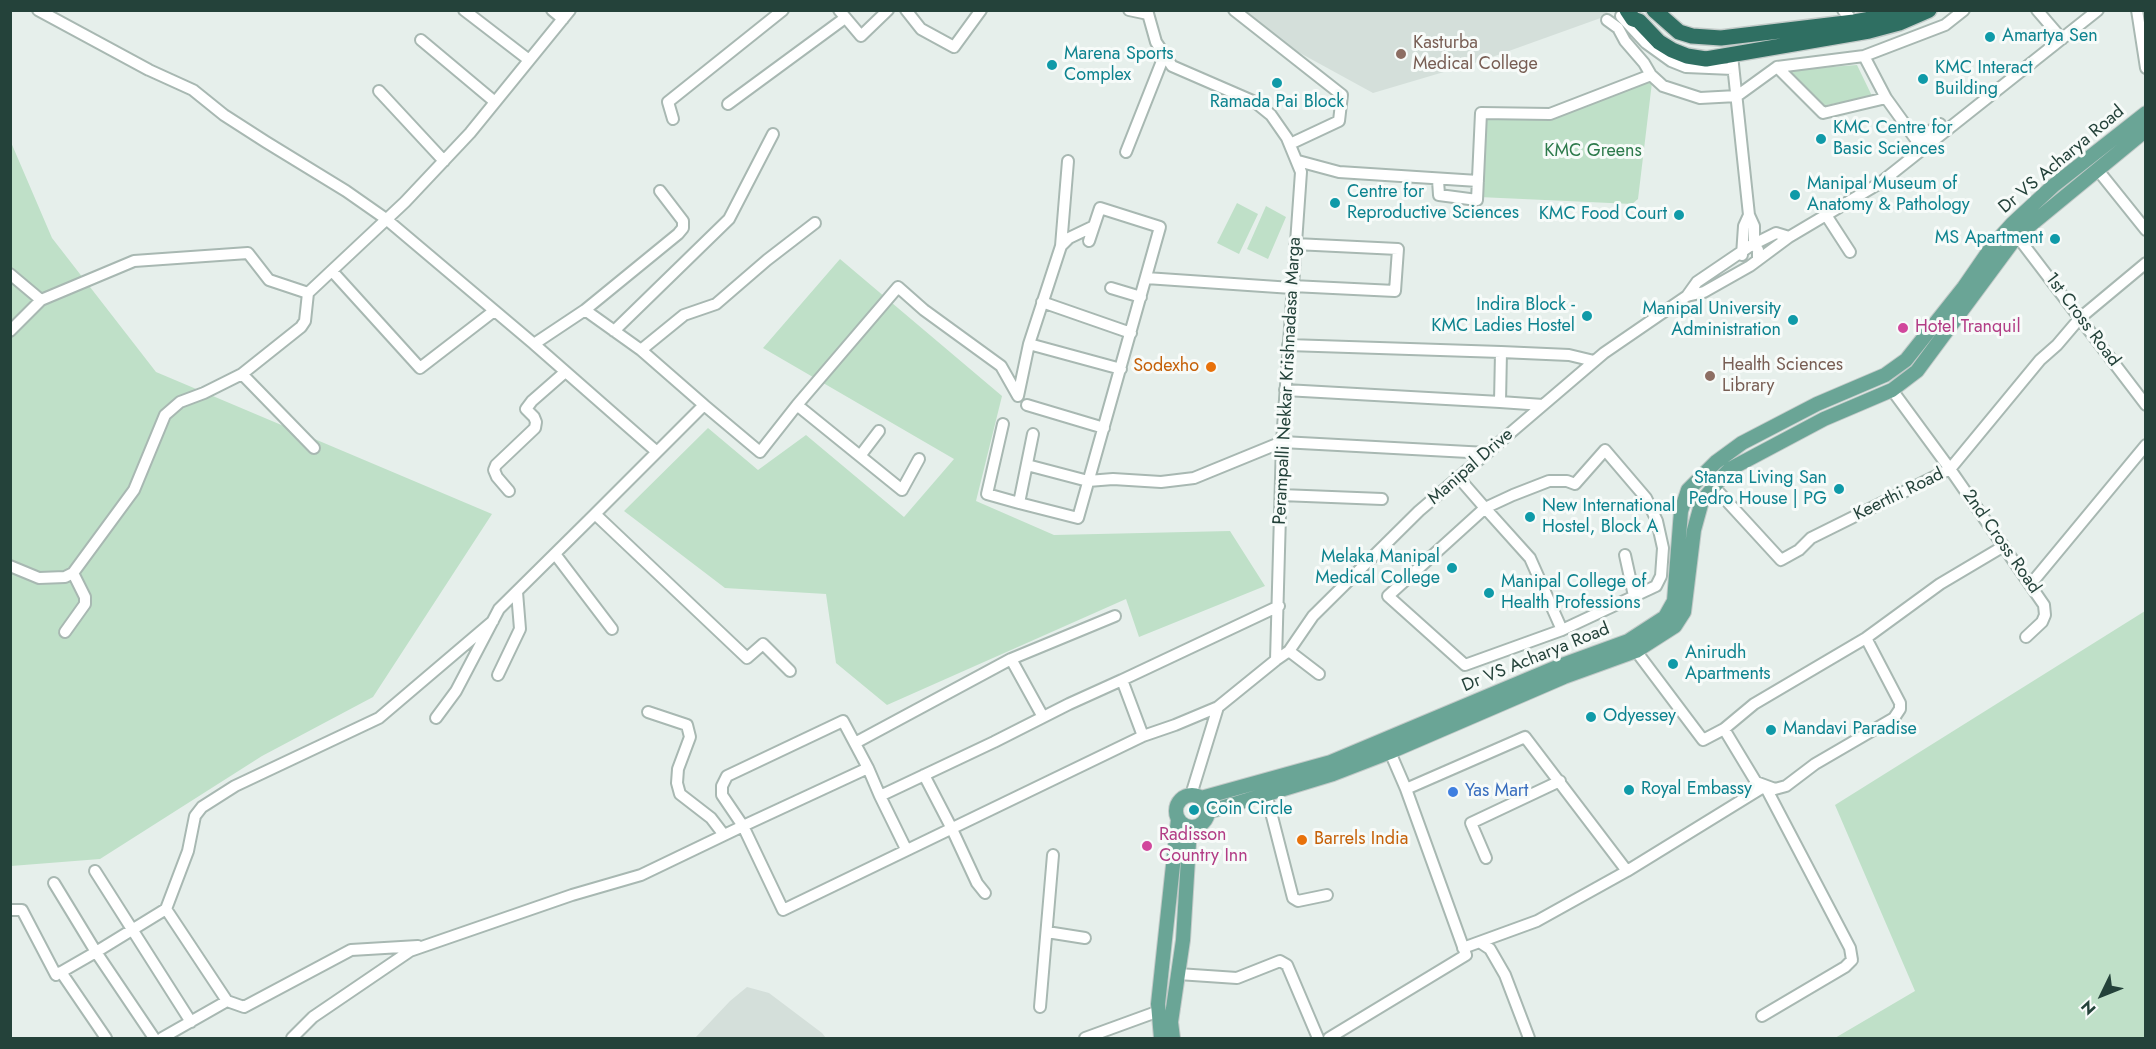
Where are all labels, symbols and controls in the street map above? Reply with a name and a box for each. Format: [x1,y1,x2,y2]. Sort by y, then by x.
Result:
place label: Amartya Sen [2002,26,2098,48]
marker: Amartya Sen [1983,30,1997,44]
place label: Kasturba Medical College [1413,33,1538,76]
place label: Marena Sports Complex [1064,44,1174,86]
marker: Kasturba Medical College [1394,47,1408,61]
marker: Marena Sports Complex [1045,58,1059,72]
place label: KMC Interact Building [1935,58,2033,100]
marker: KMC Interact Building [1916,72,1930,86]
marker: Ramada Pai Block [1270,76,1284,90]
place label: Ramada Pai Block [1210,92,1344,114]
street label: Dr VS Acharya Road [1995,101,2129,219]
place label: KMC Centre for Basic Sciences [1833,118,1953,160]
marker: KMC Centre for Basic Sciences [1814,132,1828,146]
park label: KMC Greens [1544,141,1642,163]
place label: Manipal Museum of Anatomy & Pathology [1807,174,1970,216]
place label: Centre for Reproductive Sciences [1347,182,1519,224]
marker: Manipal Museum of Anatomy & Pathology [1788,188,1802,202]
marker: Centre for Reproductive Sciences [1328,196,1342,210]
place label: KMC Food Court [1539,204,1667,226]
marker: KMC Food Court [1672,208,1686,222]
place label: MS Apartment [1935,228,2043,250]
marker: MS Apartment [2048,232,2062,246]
street label: Perampalli Nekkar Krishnadasa Marga [1270,237,1306,525]
street label: 1st Cross Road [2040,269,2124,371]
place label: Indira Block - KMC Ladies Hostel [1431,295,1575,338]
place label: Manipal University Administration [1643,299,1781,342]
marker: Indira Block - KMC Ladies Hostel [1580,309,1594,323]
marker: Manipal University Administration [1786,313,1800,327]
place label: Hotel Tranquil [1915,317,2021,339]
marker: Hotel Tranquil [1896,321,1910,335]
place label: Health Sciences Library [1722,355,1843,398]
place label: Sodexho [1133,356,1199,378]
marker: Sodexho [1204,360,1218,374]
marker: Health Sciences Library [1703,369,1717,383]
street label: Manipal Drive [1424,424,1518,510]
street label: Keerthi Road [1851,464,1947,526]
place label: Stanza Living San Pedro House | PG [1689,468,1827,510]
marker: Stanza Living San Pedro House | PG [1832,482,1846,496]
street label: 2nd Cross Road [1957,486,2045,598]
place label: New International Hostel, Block A [1542,496,1675,538]
marker: New International Hostel, Block A [1523,510,1537,524]
place label: Melaka Manipal Medical College [1315,547,1440,590]
marker: Melaka Manipal Medical College [1445,561,1459,575]
place label: Manipal College of Health Professions [1501,572,1646,614]
marker: Manipal College of Health Professions [1482,586,1496,600]
street label: Dr VS Acharya Road [1459,619,1613,697]
place label: Anirudh Apartments [1685,643,1771,686]
marker: Anirudh Apartments [1666,657,1680,671]
place label: Odyessey [1603,706,1676,728]
marker: Odyessey [1584,710,1598,724]
place label: Mandavi Paradise [1783,719,1917,741]
marker: Mandavi Paradise [1764,723,1778,737]
place label: Royal Embassy [1641,779,1752,801]
place label: Yas Mart [1465,781,1528,803]
marker: Royal Embassy [1622,783,1636,797]
marker: Yas Mart [1446,785,1460,799]
place label: Coin Circle [1206,799,1293,821]
marker: Coin Circle [1187,803,1201,817]
place label: Radisson Country Inn [1159,825,1248,868]
place label: Barrels India [1314,829,1408,851]
marker: Barrels India [1295,833,1309,847]
marker: Radisson Country Inn [1140,839,1154,853]
north arrow [2072,965,2132,1025]
text: N [2076,995,2101,1020]

